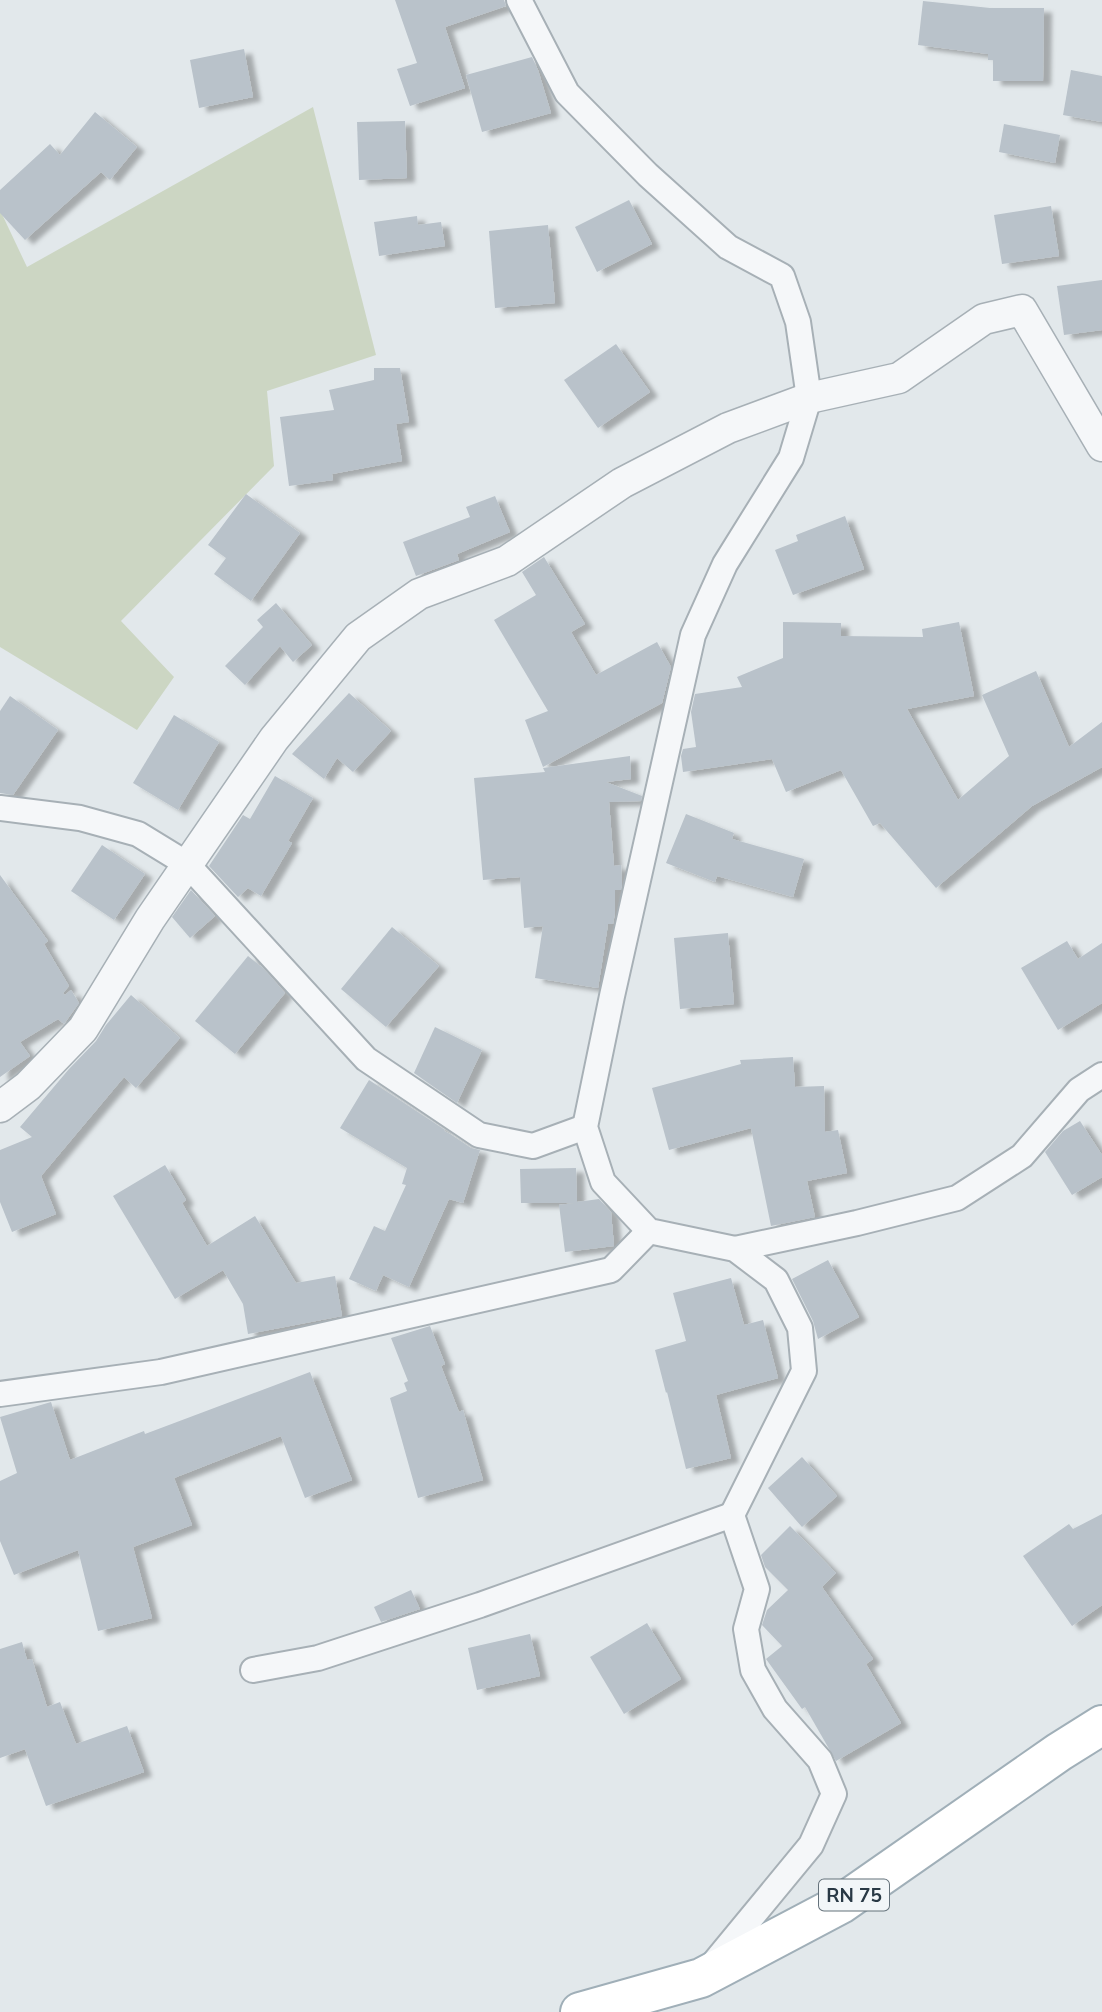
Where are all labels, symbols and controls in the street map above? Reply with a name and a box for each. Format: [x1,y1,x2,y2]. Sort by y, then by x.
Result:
road number: RN 75 [819,1880,889,1910]

